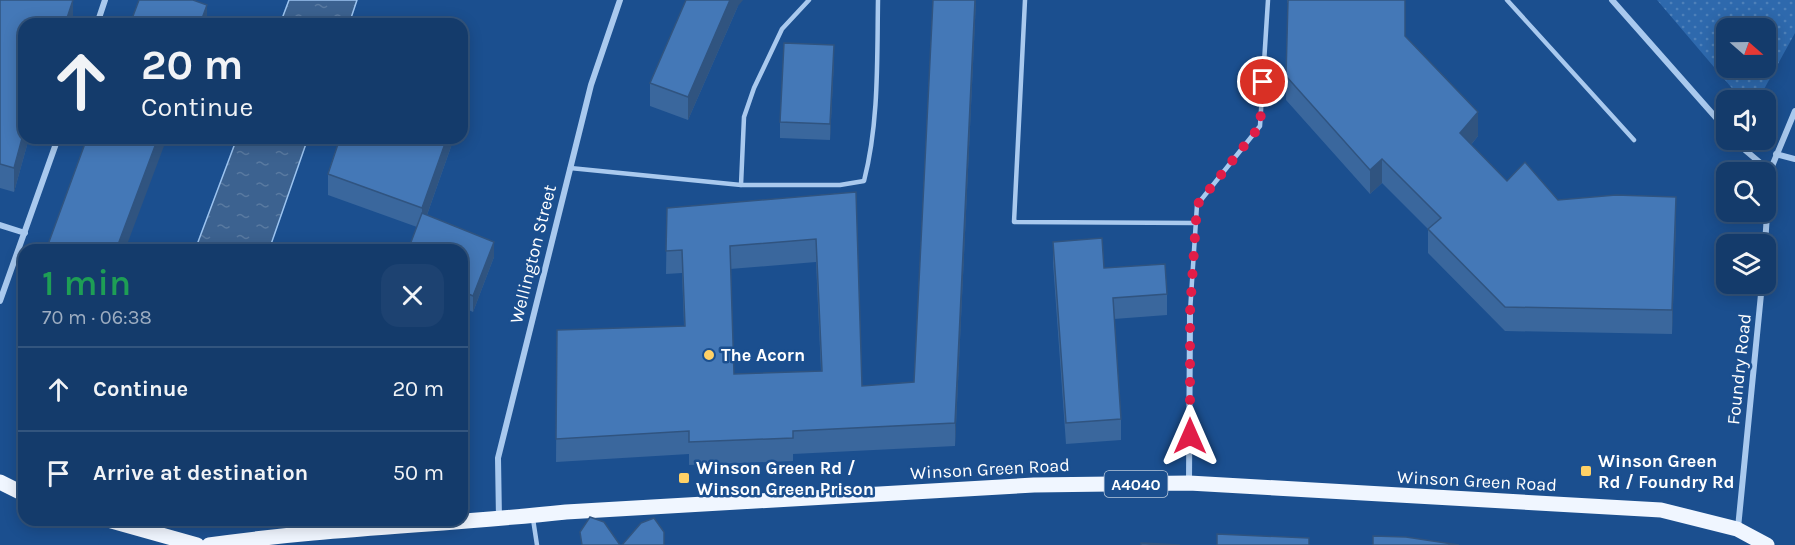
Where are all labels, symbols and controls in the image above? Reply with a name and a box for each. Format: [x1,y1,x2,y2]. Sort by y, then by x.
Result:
north arrow [1716,18,1776,78]
map controls [1716,18,1776,294]
text: 20 m [141,40,243,90]
icon: ahead [42,42,120,120]
pin [1237,56,1288,107]
icon: arrive [1246,65,1279,98]
button: sound [1716,90,1776,150]
text: Continue [141,91,253,123]
button: search [1716,162,1776,222]
street label: Wellington Street [505,182,561,326]
button: layers [1716,234,1776,294]
text: 1 min [42,262,131,304]
button: close [381,264,444,327]
text: 70 m · 06:38 [42,306,152,329]
street label: Foundry Road [1722,312,1756,426]
place label: The Acorn [721,344,805,366]
marker: The Acorn [702,348,716,362]
icon: ahead [42,373,75,406]
text: Continue [93,376,188,402]
text: 20 m [392,376,444,402]
position arrow [1158,404,1222,468]
place label: Winson Green Rd / Foundry Rd [1598,450,1735,493]
street label: Winson Green Road [910,454,1070,484]
icon: arrive [42,457,75,490]
place label: Winson Green Rd / Winson Green Prison [696,457,874,500]
text: Arrive at destination [93,460,308,486]
text: 50 m [393,460,444,486]
marker: Winson Green Rd / Foundry Rd [1579,464,1593,478]
street label: Winson Green Road [1397,466,1557,496]
marker: Winson Green Rd / Winson Green Prison [677,471,691,485]
road number: A4040 [1104,471,1168,497]

